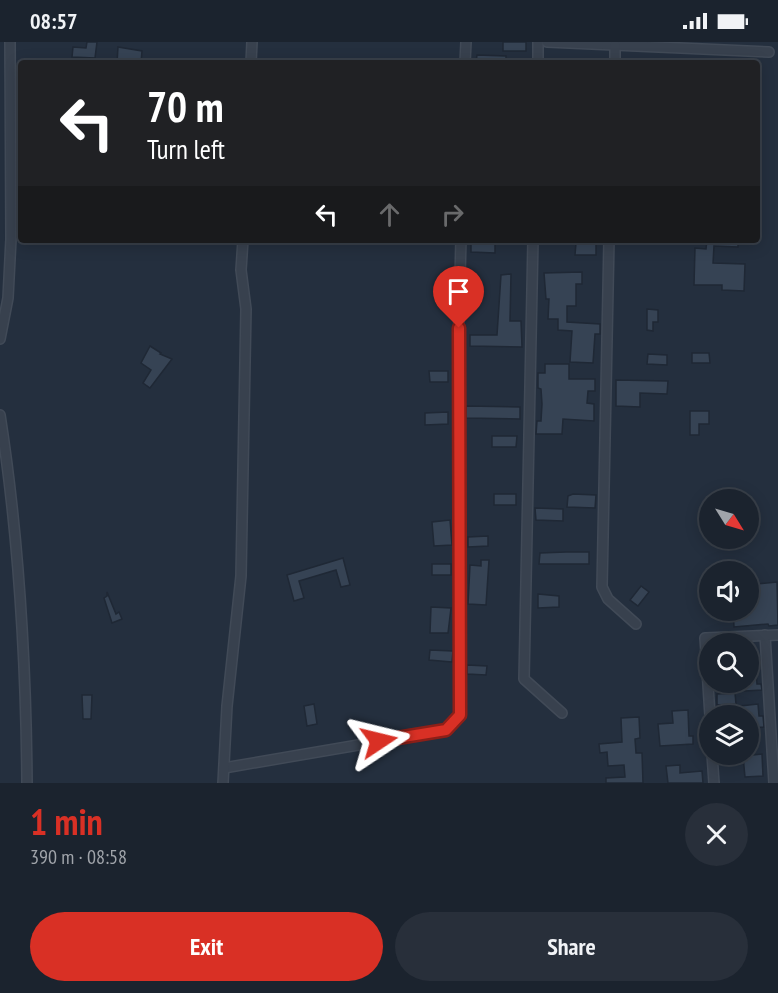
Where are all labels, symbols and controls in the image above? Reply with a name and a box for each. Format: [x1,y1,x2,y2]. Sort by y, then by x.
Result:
text: 08:57 [30,7,78,35]
text: 70 m [147,79,224,134]
icon: left [48,84,126,162]
text: Turn left [147,132,225,166]
icon: left [310,198,343,231]
icon: ahead [373,198,406,231]
icon: right [436,198,469,231]
pin [433,266,484,328]
icon: arrive [442,275,475,308]
north arrow [699,489,759,549]
map controls [699,489,759,765]
button: sound [699,561,759,621]
button: search [699,633,759,693]
button: layers [699,705,759,765]
position arrow [347,709,411,773]
text: 1 min [30,798,103,845]
button: close [685,803,748,866]
text: 390 m · 08:58 [30,844,127,870]
button: Exit [30,912,383,981]
button: Share [395,912,748,981]

